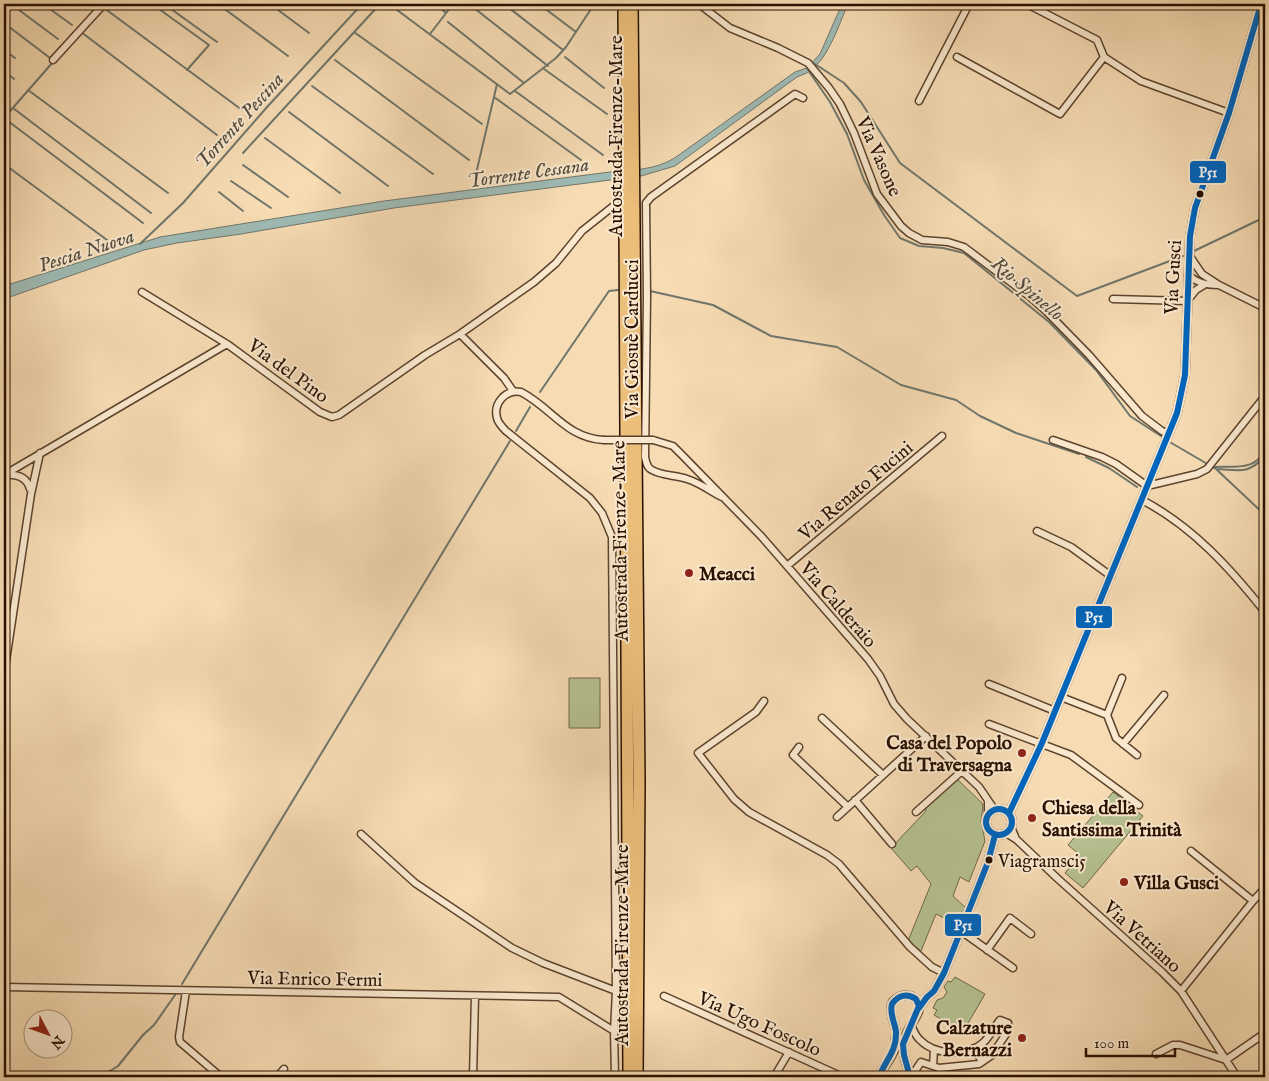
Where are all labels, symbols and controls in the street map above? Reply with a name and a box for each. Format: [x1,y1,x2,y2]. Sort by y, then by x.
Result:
street label: Autostrada Firenze-Mare [605,35,629,238]
water label: Torrente Pescina [190,68,290,174]
street label: Via Vasone [850,112,907,201]
water label: Torrente Cessana [466,153,591,194]
line badge: P51 [1189,160,1227,184]
text: P51 [1199,164,1217,182]
unlabelled marker [1195,189,1205,199]
water label: Pescia Nuova [35,224,138,279]
street label: Via Gusci [1160,239,1188,316]
water label: Rio Spinello [986,252,1068,327]
street label: Via Giosuè Carducci [621,259,645,420]
street label: Via del Pino [242,334,333,409]
street label: Via Renato Fucini [793,437,919,547]
street label: Autostrada Firenze-Mare [607,440,635,643]
street label: Via Calderaio [793,557,881,653]
place label: Meacci [699,563,755,587]
marker: Meacci [683,567,695,579]
line badge: P51 [1075,605,1113,629]
text: P51 [1085,609,1103,627]
place label: Casa del Popolo di Traversagna [886,732,1013,778]
marker: Casa del Popolo di Traversagna [1016,747,1028,759]
place label: Chiesa della Santissima Trinità [1042,797,1182,843]
marker: Chiesa della Santissima Trinità [1026,812,1038,824]
street label: Autostrada Firenze-Mare [611,844,635,1047]
place label: Viagramsci5 [997,851,1086,874]
marker: Viagramsci5 [984,855,994,865]
place label: Villa Gusci [1133,872,1219,896]
marker: Villa Gusci [1118,876,1130,888]
street label: Via Vetriano [1097,895,1186,979]
line badge: P51 [944,913,982,937]
text: P51 [954,917,972,935]
street label: Via Enrico Fermi [246,967,383,993]
street label: Via Ugo Foscolo [693,987,825,1063]
north arrow [22,1008,72,1058]
place label: Calzature Bernazzi [936,1017,1012,1063]
scale bar [1086,1026,1175,1058]
text: N [46,1031,68,1052]
marker: Calzature Bernazzi [1016,1032,1028,1044]
text: 100 m [1094,1034,1130,1053]

